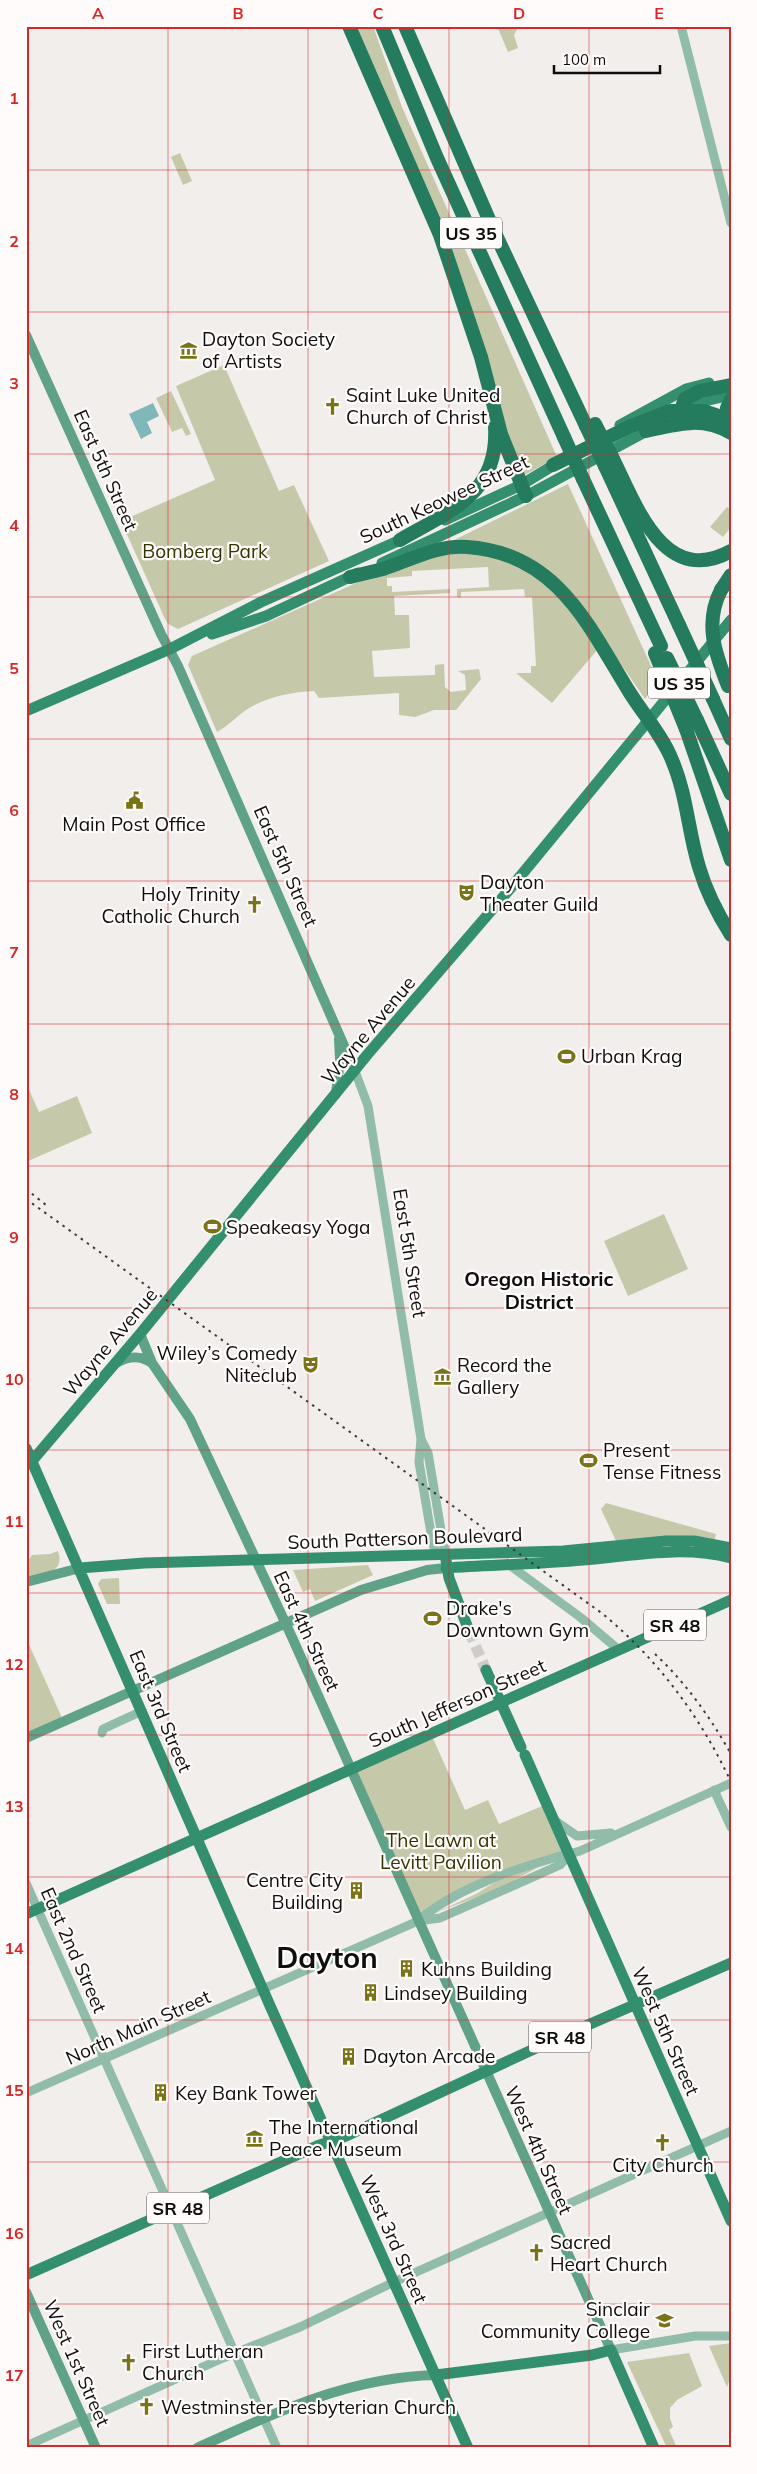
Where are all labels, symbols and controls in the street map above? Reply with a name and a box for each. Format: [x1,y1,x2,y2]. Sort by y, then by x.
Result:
text: A [92,3,104,23]
text: B [232,3,244,23]
text: C [373,3,384,23]
text: D [513,3,525,23]
text: E [654,3,664,23]
scale bar [554,42,661,74]
text: 100 m [562,50,606,69]
text: 1 [9,88,19,108]
road number: US 35 [440,218,502,248]
text: 2 [9,231,19,251]
place label: Dayton Society of Artists [202,327,335,373]
museum icon: Dayton Society of Artists [178,340,198,360]
text: 3 [9,373,19,393]
place label: Saint Luke United Church of Christ [346,383,500,429]
church icon: Saint Luke United Church of Christ [322,396,342,416]
street label: East 5th Street [69,406,144,535]
street label: South Keowee Street [356,449,533,549]
text: 4 [9,515,19,535]
park label: Bomberg Park [142,539,268,563]
text: 5 [9,658,19,678]
road number: US 35 [648,668,710,698]
public building icon: Main Post Office [124,791,144,811]
text: 6 [9,800,19,820]
street label: East 5th Street [249,802,324,931]
place label: Main Post Office [62,812,206,836]
place label: Dayton Theater Guild [480,870,598,916]
place label: Holy Trinity Catholic Church [101,882,240,928]
theatre icon: Dayton Theater Guild [456,883,476,903]
church icon: Holy Trinity Catholic Church [244,895,264,915]
text: 7 [9,942,19,962]
street label: Wayne Avenue [316,971,420,1089]
place label: Urban Krag [581,1044,682,1068]
sports icon: Urban Krag [557,1046,577,1066]
text: 8 [9,1084,19,1104]
street label: East 5th Street [388,1187,432,1319]
place label: Speakeasy Yoga [226,1215,370,1239]
sports icon: Speakeasy Yoga [202,1217,222,1237]
text: 9 [9,1227,19,1247]
district label: Oregon Historic District [464,1266,614,1314]
street label: Wayne Avenue [58,1283,162,1401]
place label: Wiley’s Comedy Niteclub [157,1341,297,1387]
place label: Record the Gallery [457,1353,552,1399]
theatre icon: Wiley’s Comedy Niteclub [301,1354,321,1374]
museum icon: Record the Gallery [433,1366,453,1386]
text: 10 [4,1369,24,1389]
place label: Present Tense Fitness [603,1438,721,1484]
sports icon: Present Tense Fitness [579,1451,599,1471]
text: 11 [4,1511,24,1531]
street label: South Patterson Boulevard [287,1522,523,1554]
street label: East 4th Street [269,1567,346,1695]
place label: Drake's Downtown Gym [446,1596,589,1642]
sports icon: Drake's Downtown Gym [422,1609,442,1629]
road number: SR 48 [644,1610,706,1640]
street label: East 3rd Street [124,1646,198,1776]
street label: South Jefferson Street [365,1653,550,1753]
text: 12 [4,1654,24,1674]
text: 13 [4,1796,24,1816]
park label: The Lawn at Levitt Pavilion [380,1828,502,1874]
place label: Centre City Building [246,1868,343,1914]
building icon: Centre City Building [347,1881,367,1901]
street label: East 2nd Street [36,1884,113,2017]
text: 14 [4,1938,24,1958]
district label: Dayton [276,1939,378,1975]
place label: Kuhns Building [421,1957,552,1981]
building icon: Kuhns Building [397,1959,417,1979]
street label: West 5th Street [627,1963,705,2099]
place label: Lindsey Building [384,1981,528,2005]
building icon: Lindsey Building [360,1983,380,2003]
street label: North Main Street [62,1984,214,2070]
road number: SR 48 [529,2021,591,2052]
place label: Dayton Arcade [363,2044,495,2068]
building icon: Dayton Arcade [339,2046,359,2066]
text: 15 [4,2080,24,2100]
place label: Key Bank Tower [175,2081,317,2105]
street label: West 4th Street [500,2082,578,2218]
building icon: Key Bank Tower [151,2083,171,2103]
place label: The International Peace Museum [269,2115,418,2161]
museum icon: The International Peace Museum [245,2128,265,2148]
church icon: City Church [653,2132,673,2152]
place label: City Church [612,2153,714,2177]
street label: West 3rd Street [355,2171,433,2307]
road number: SR 48 [147,2192,209,2224]
text: 16 [4,2223,24,2243]
place label: Sacred Heart Church [550,2230,668,2276]
church icon: Sacred Heart Church [526,2243,546,2263]
street label: West 1st Street [38,2296,116,2430]
place label: Sinclair Community College [481,2297,650,2343]
school or university icon: Sinclair Community College [654,2310,674,2330]
place label: First Lutheran Church [142,2339,264,2385]
church icon: First Lutheran Church [118,2352,138,2372]
text: 17 [4,2365,24,2385]
place label: Westminster Presbyterian Church [161,2395,456,2419]
church icon: Westminster Presbyterian Church [137,2397,157,2417]

